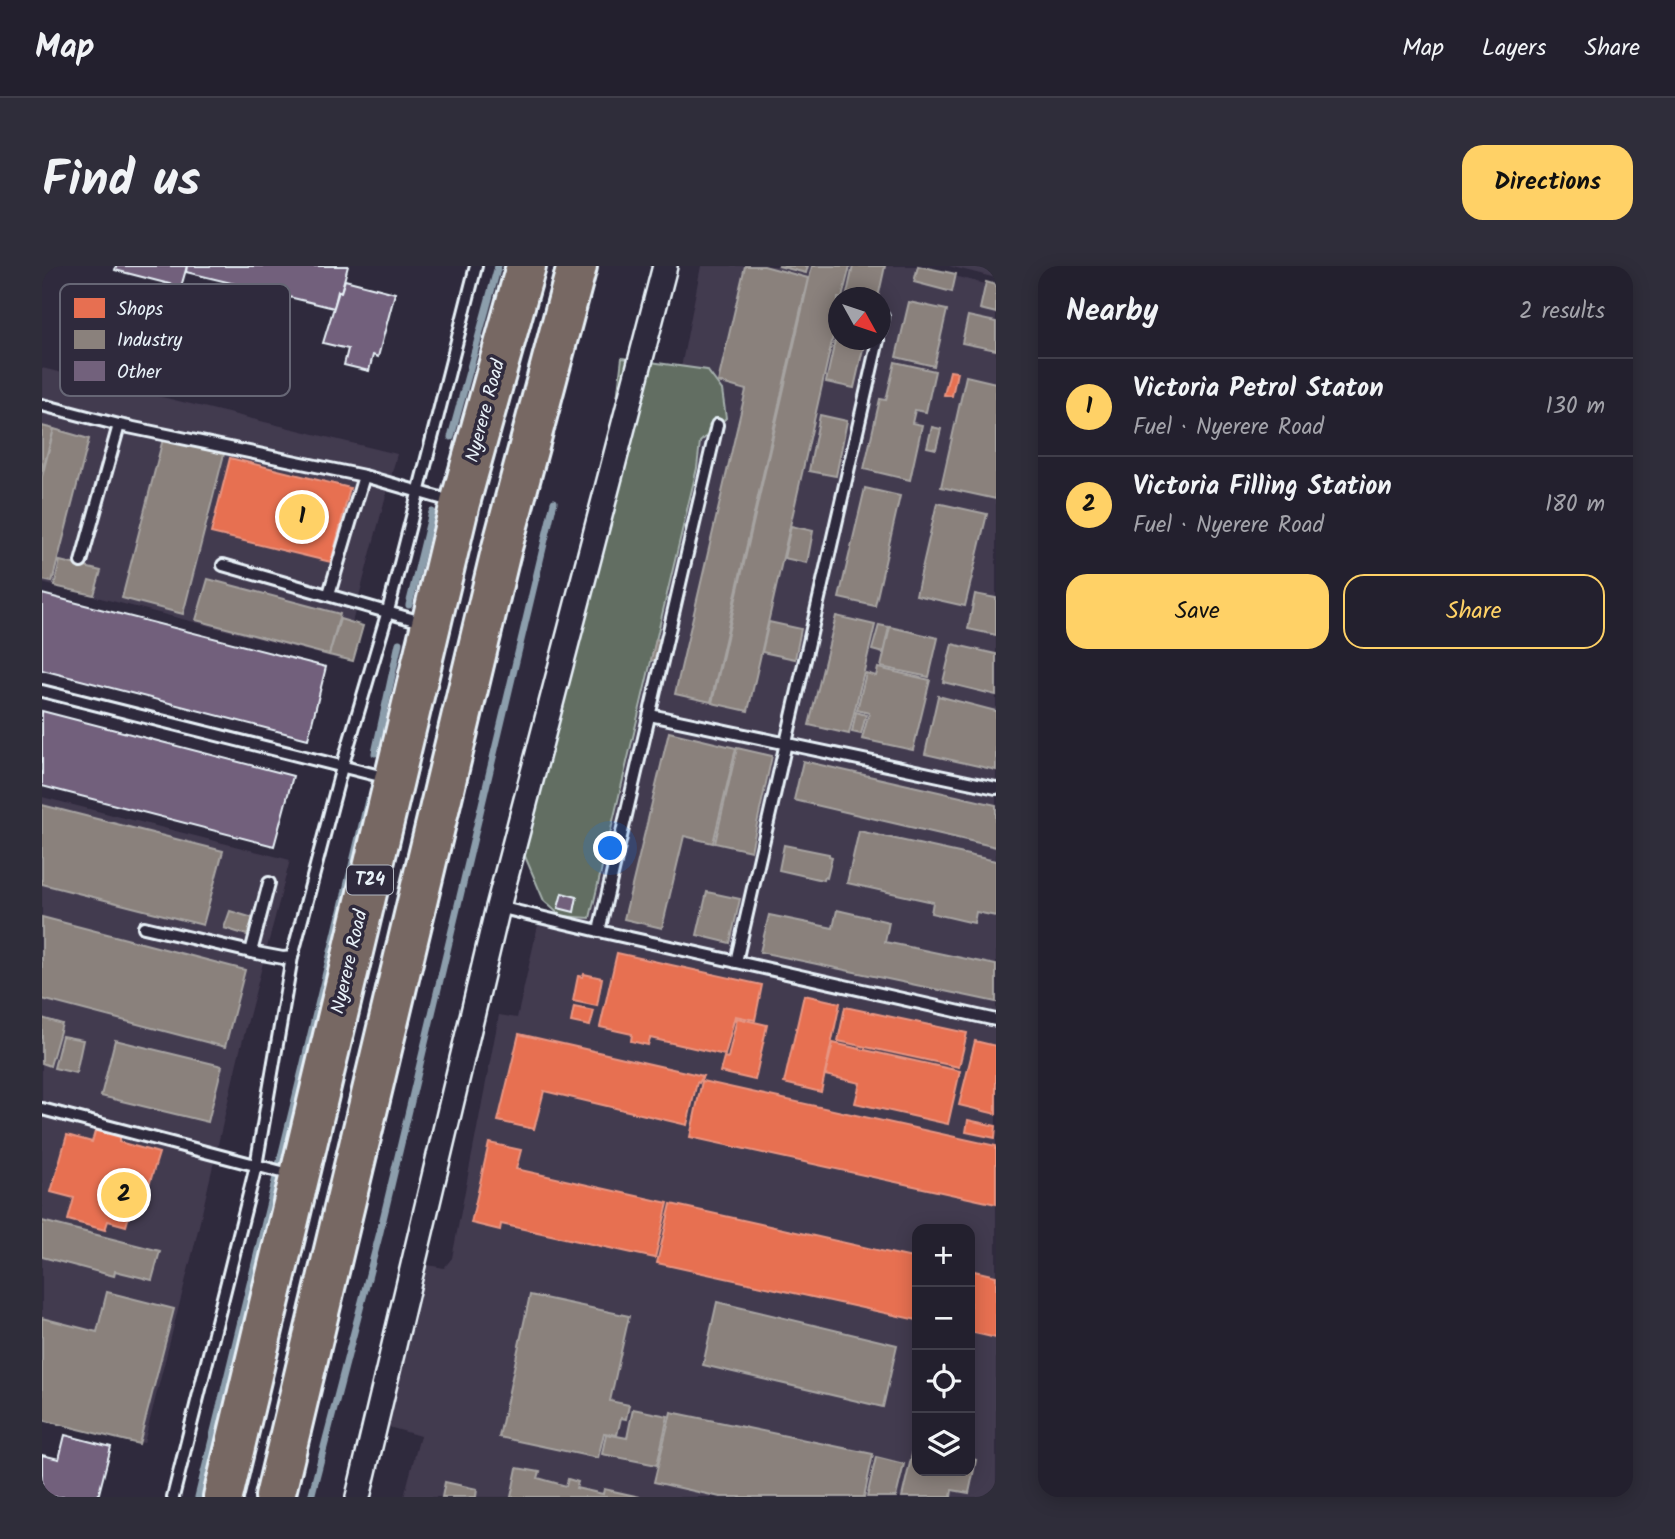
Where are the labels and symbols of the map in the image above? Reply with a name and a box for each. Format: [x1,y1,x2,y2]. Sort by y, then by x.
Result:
legend [60,284,290,396]
north arrow [828,287,891,350]
text: Shops [117,295,163,325]
text: Industry [117,326,183,356]
street label: Nyerere Road [458,356,514,466]
text: Other [117,358,163,388]
pin: 1 [279,491,325,543]
your location [593,831,627,865]
road number: T24 [347,866,393,894]
street label: Nyerere Road [323,907,377,1017]
pin: 2 [101,1169,147,1221]

